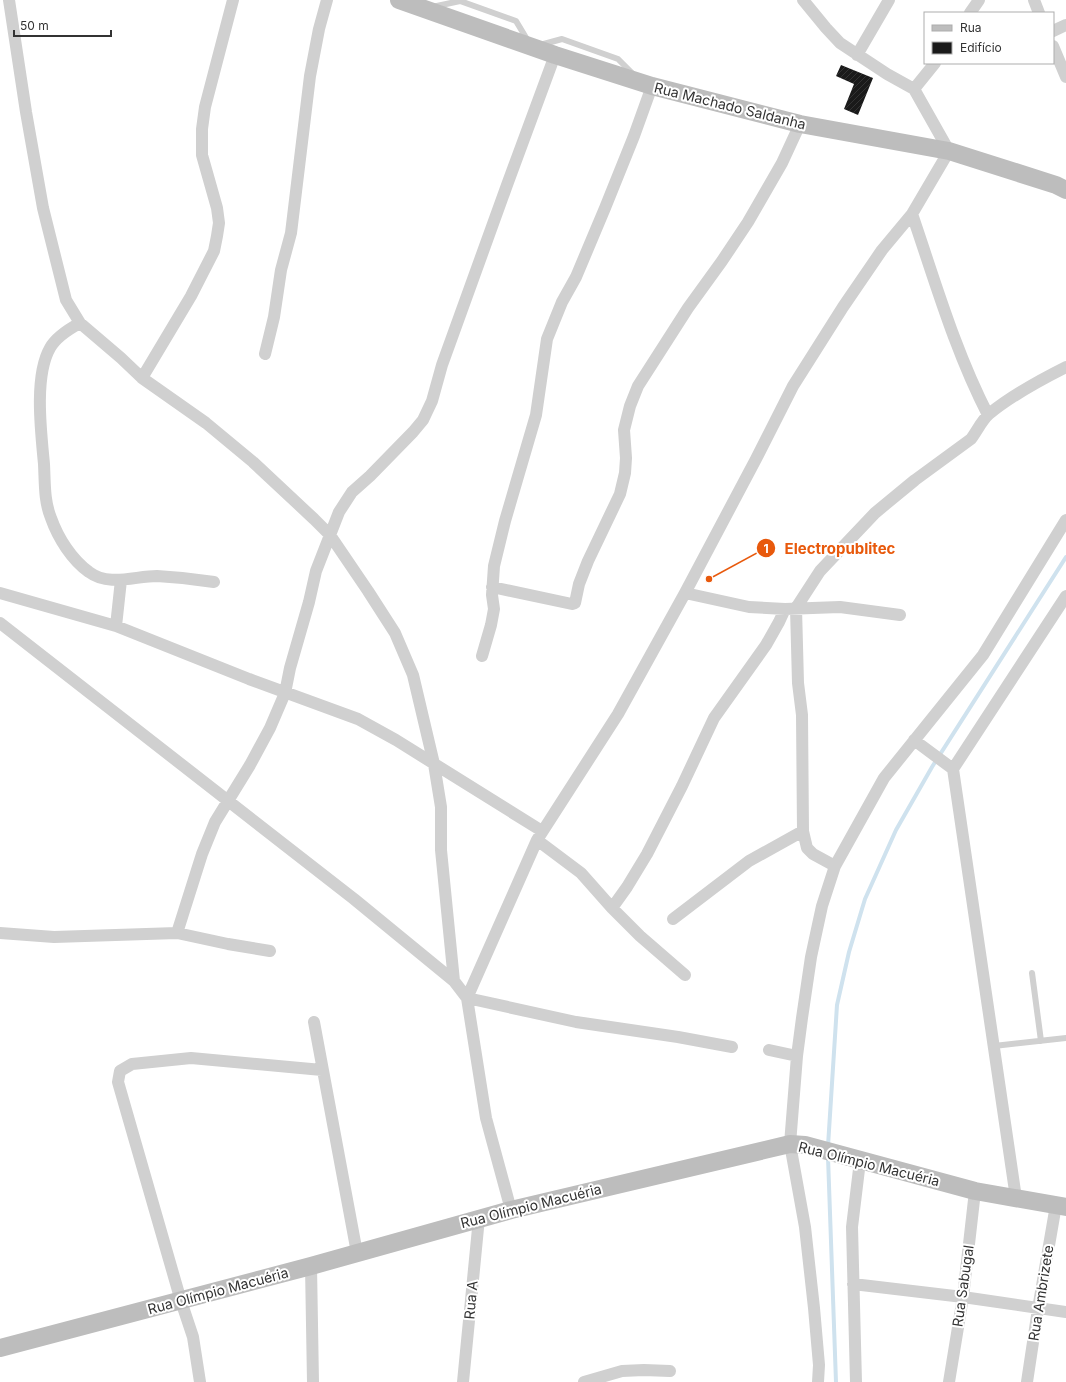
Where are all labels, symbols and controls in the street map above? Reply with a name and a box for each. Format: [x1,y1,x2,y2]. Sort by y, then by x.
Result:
scale bar [14,12,111,38]
legend [924,12,1054,64]
text: 50 m [20,18,49,33]
text: Rua [960,20,982,35]
text: Edifício [960,40,1002,55]
street label: Rua Machado Saldanha [653,78,808,133]
callout: Electropublitec [756,535,903,562]
text: Electropublitec [785,539,896,558]
text: 1 [763,541,769,556]
street label: Rua Olímpio Macuéria [797,1138,941,1189]
street label: Rua Olímpio Macuéria [459,1180,603,1231]
street label: Rua Sabugal [948,1244,977,1328]
street label: Rua Ambrizete [1025,1244,1056,1342]
street label: Rua Olímpio Macuéria [146,1264,290,1317]
street label: Rua A [460,1280,481,1320]

